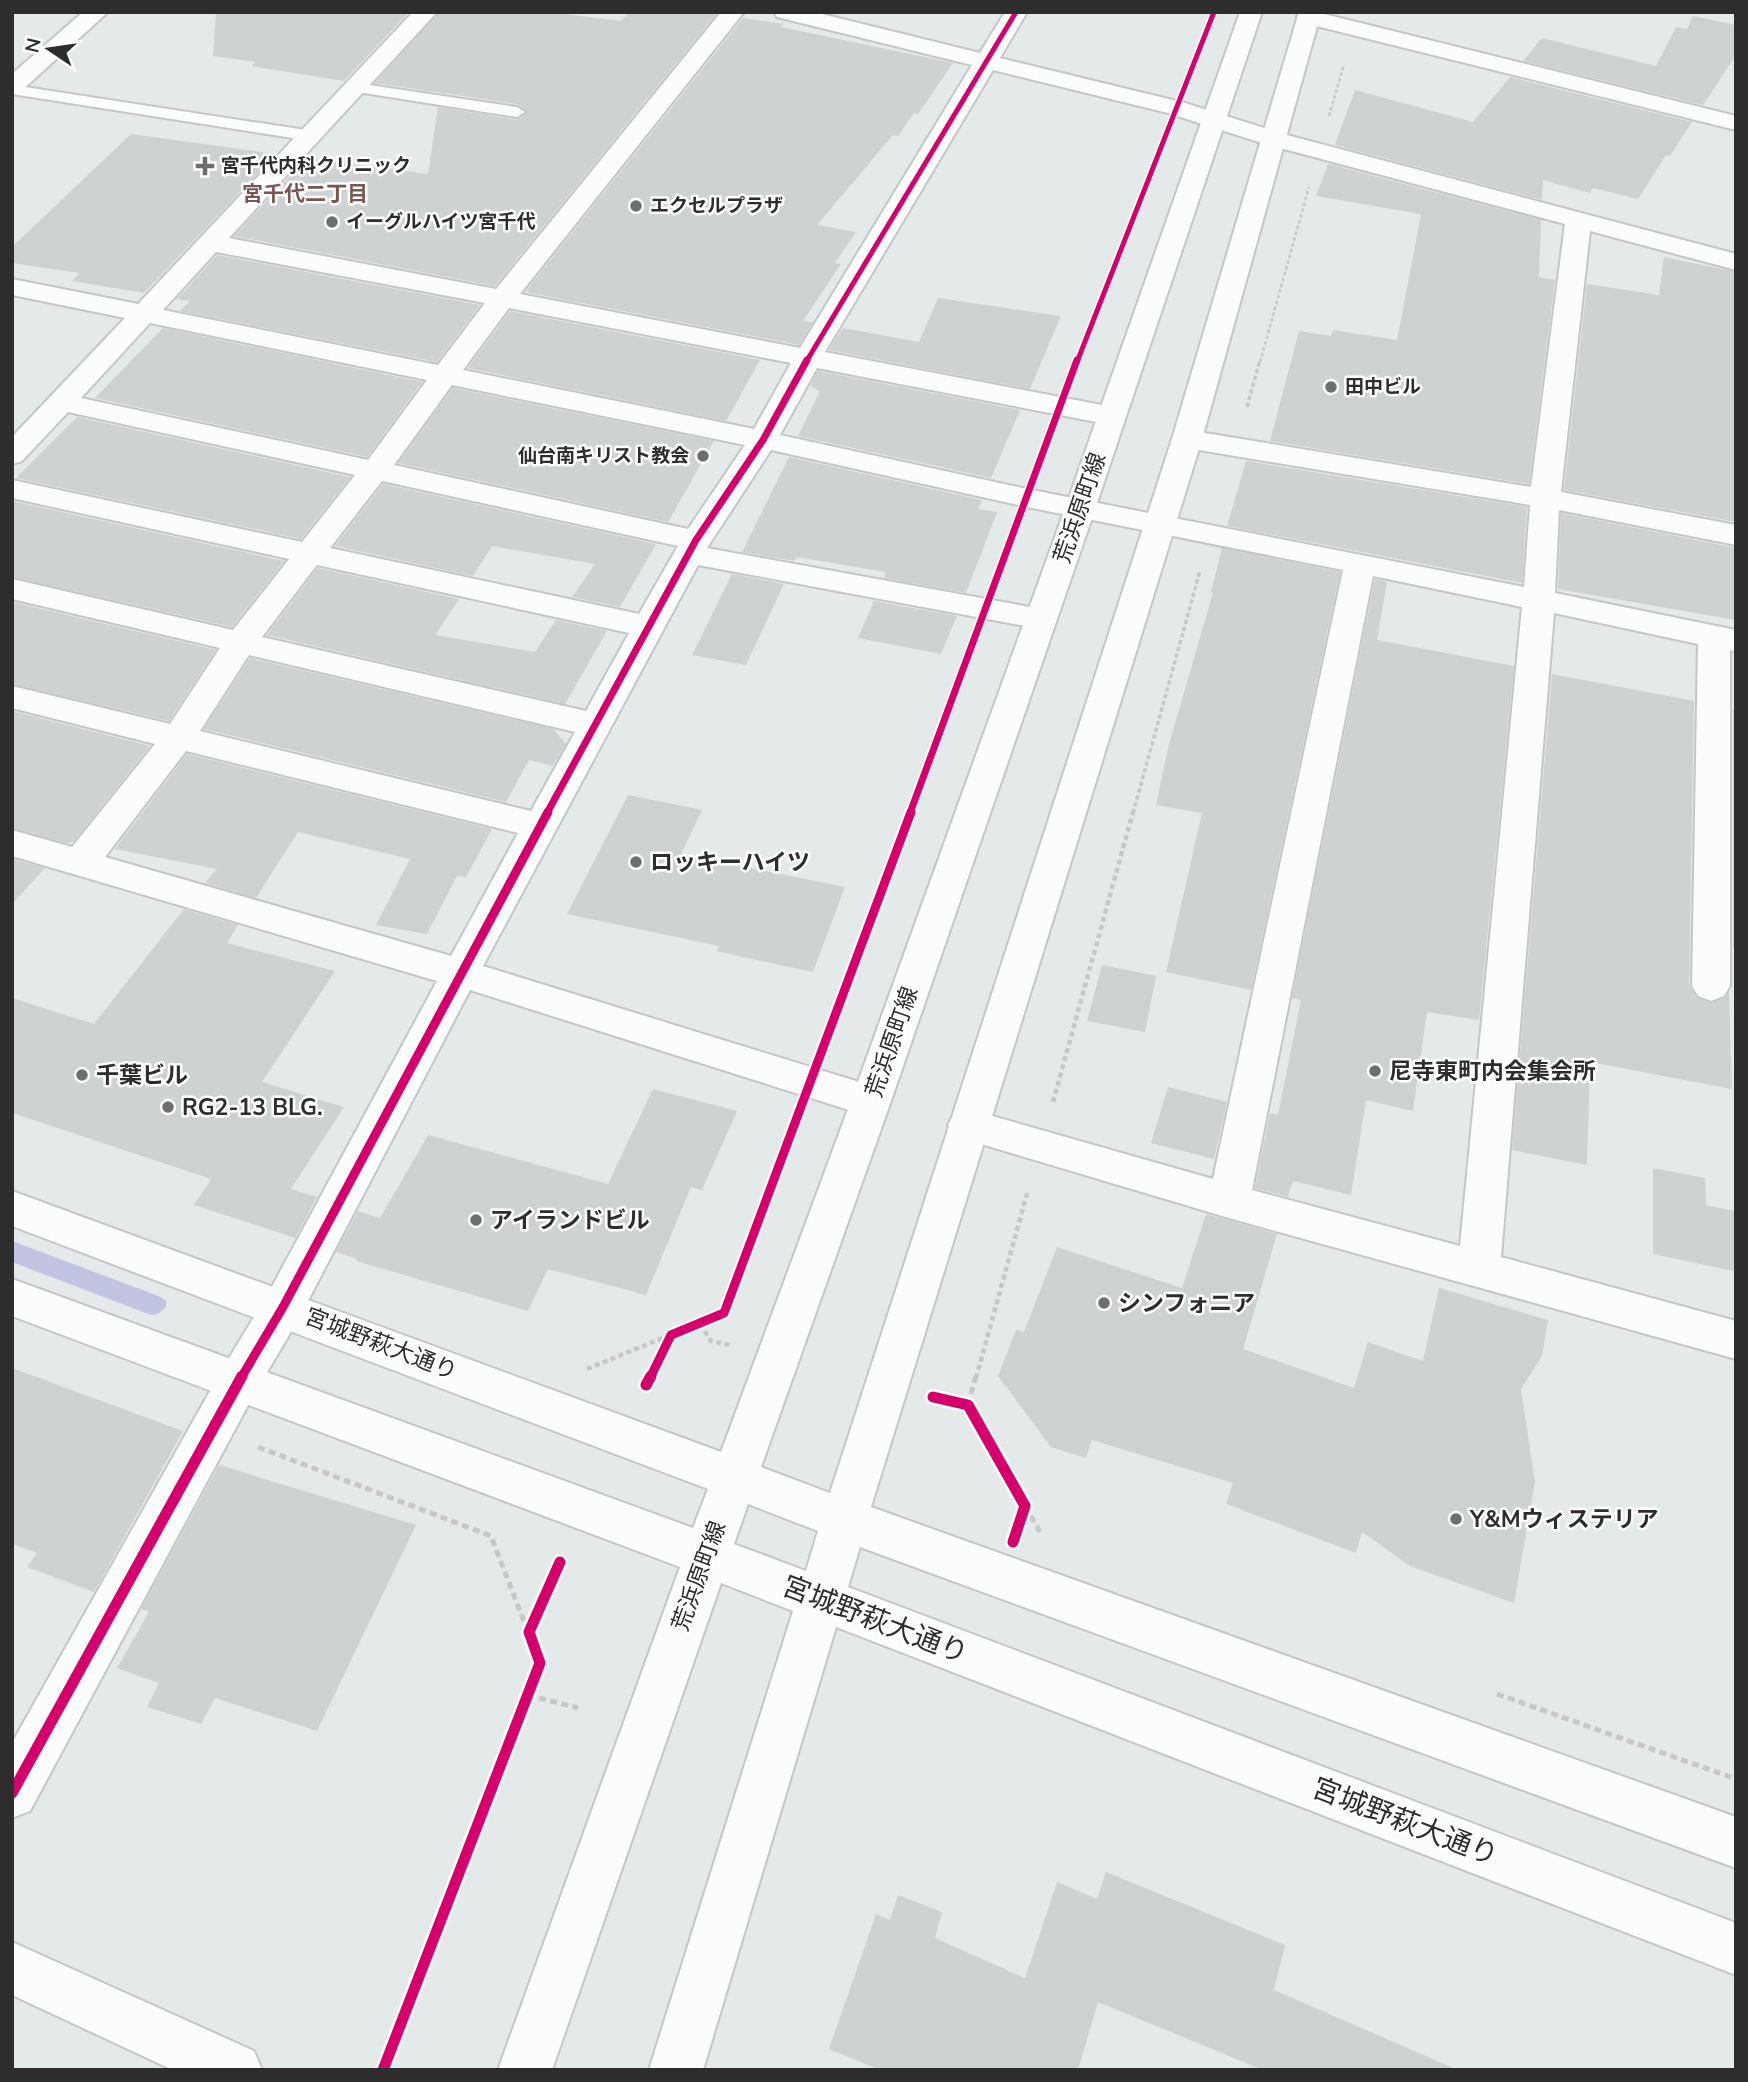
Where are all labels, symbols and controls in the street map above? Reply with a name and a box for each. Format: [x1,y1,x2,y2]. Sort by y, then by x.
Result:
north arrow [14,14,84,84]
text: N [19,36,48,55]
place label: 宮千代内科クリニック [221,153,411,179]
marker: 宮千代内科クリニック [195,156,215,176]
district label: 宮千代二丁目 [242,180,368,208]
place label: エクセルプラザ [650,193,783,219]
marker: エクセルプラザ [628,198,644,214]
place label: イーグルハイツ宮千代 [346,209,536,235]
marker: イーグルハイツ宮千代 [324,214,340,230]
place label: 田中ビル [1345,374,1421,400]
marker: 田中ビル [1323,379,1339,395]
place label: 仙台南キリスト教会 [518,443,689,469]
marker: 仙台南キリスト教会 [695,448,711,464]
street label: 荒浜原町線 [1047,449,1113,567]
place label: ロッキーハイツ [650,847,810,878]
marker: ロッキーハイツ [628,854,644,870]
street label: 荒浜原町線 [859,983,925,1101]
place label: 尼寺東町内会集会所 [1389,1056,1596,1087]
place label: 千葉ビル [96,1060,188,1091]
marker: 尼寺東町内会集会所 [1367,1063,1383,1079]
marker: 千葉ビル [74,1067,90,1083]
place label: RG2-13 BLG. [182,1092,323,1123]
marker: RG2-13 BLG. [160,1099,176,1115]
place label: アイランドビル [490,1205,650,1236]
marker: アイランドビル [468,1212,484,1228]
place label: シンフォニア [1118,1288,1255,1319]
marker: シンフォニア [1096,1295,1112,1311]
street label: 宮城野萩大通り [300,1301,462,1387]
place label: Y&Mウィステリア [1469,1504,1659,1535]
marker: Y&Mウィステリア [1448,1511,1464,1527]
street label: 荒浜原町線 [665,1517,733,1635]
street label: 宮城野萩大通り [777,1567,973,1673]
street label: 宮城野萩大通り [1307,1769,1503,1875]

